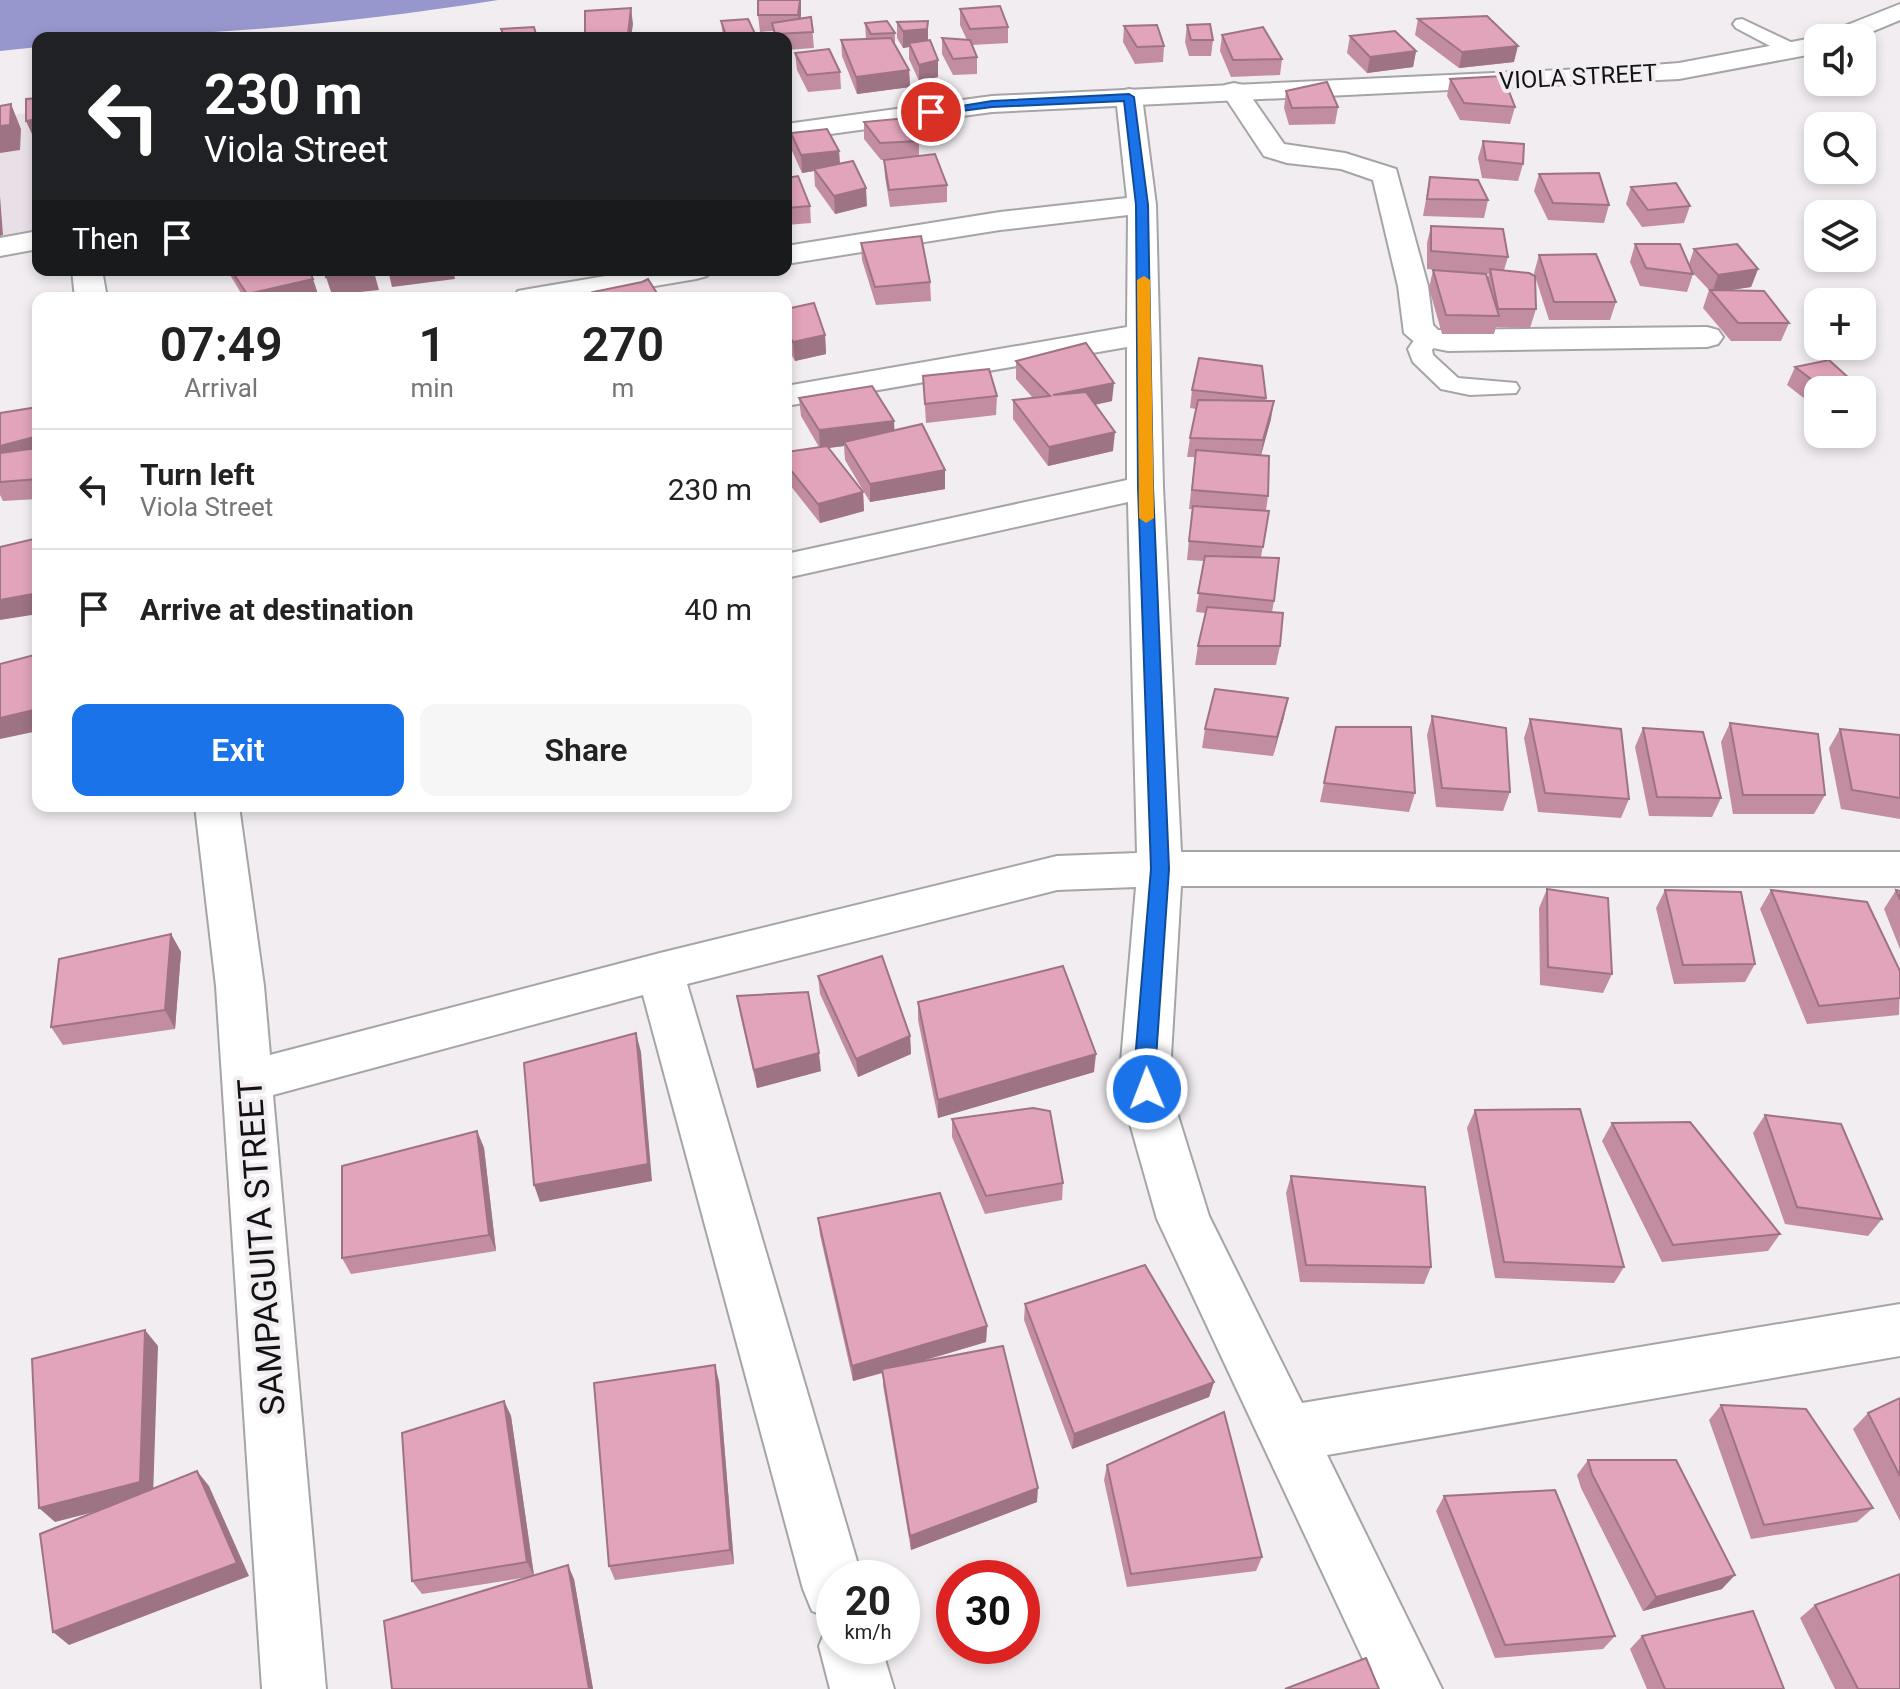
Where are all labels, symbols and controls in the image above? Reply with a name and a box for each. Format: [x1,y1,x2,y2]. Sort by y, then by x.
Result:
map controls [1804,24,1876,448]
button: sound [1804,24,1876,96]
street label: VIOLA STREET [1498,59,1658,95]
text: 230 m [204,62,363,128]
icon: left [72,64,176,168]
pin [897,78,965,146]
icon: arrive [909,90,953,134]
button: search [1804,112,1876,184]
text: Viola Street [204,129,388,171]
button: layers [1804,200,1876,272]
icon: arrive [155,216,199,260]
text: Then [72,221,139,256]
button: + [1804,288,1876,360]
text: 07:49 [160,316,283,373]
text: 1 [419,316,446,373]
text: 270 [582,316,664,373]
text: Arrival [184,373,258,403]
text: min [410,373,454,403]
text: m [612,373,634,403]
button: − [1804,376,1876,448]
text: Turn left [140,457,255,492]
icon: left [72,467,116,511]
text: 230 m [668,472,752,507]
text: Viola Street [140,492,273,522]
icon: arrive [72,587,116,631]
text: Arrive at destination [140,592,414,627]
text: 40 m [685,592,752,627]
button: Exit [72,704,404,796]
button: Share [420,704,752,796]
position arrow [1105,1047,1189,1131]
street label: SAMPAGUITA STREET [229,1077,293,1417]
speed limit sign: 30 [936,1560,1040,1664]
text: 20 [845,1578,891,1625]
text: km/h [845,1620,891,1644]

